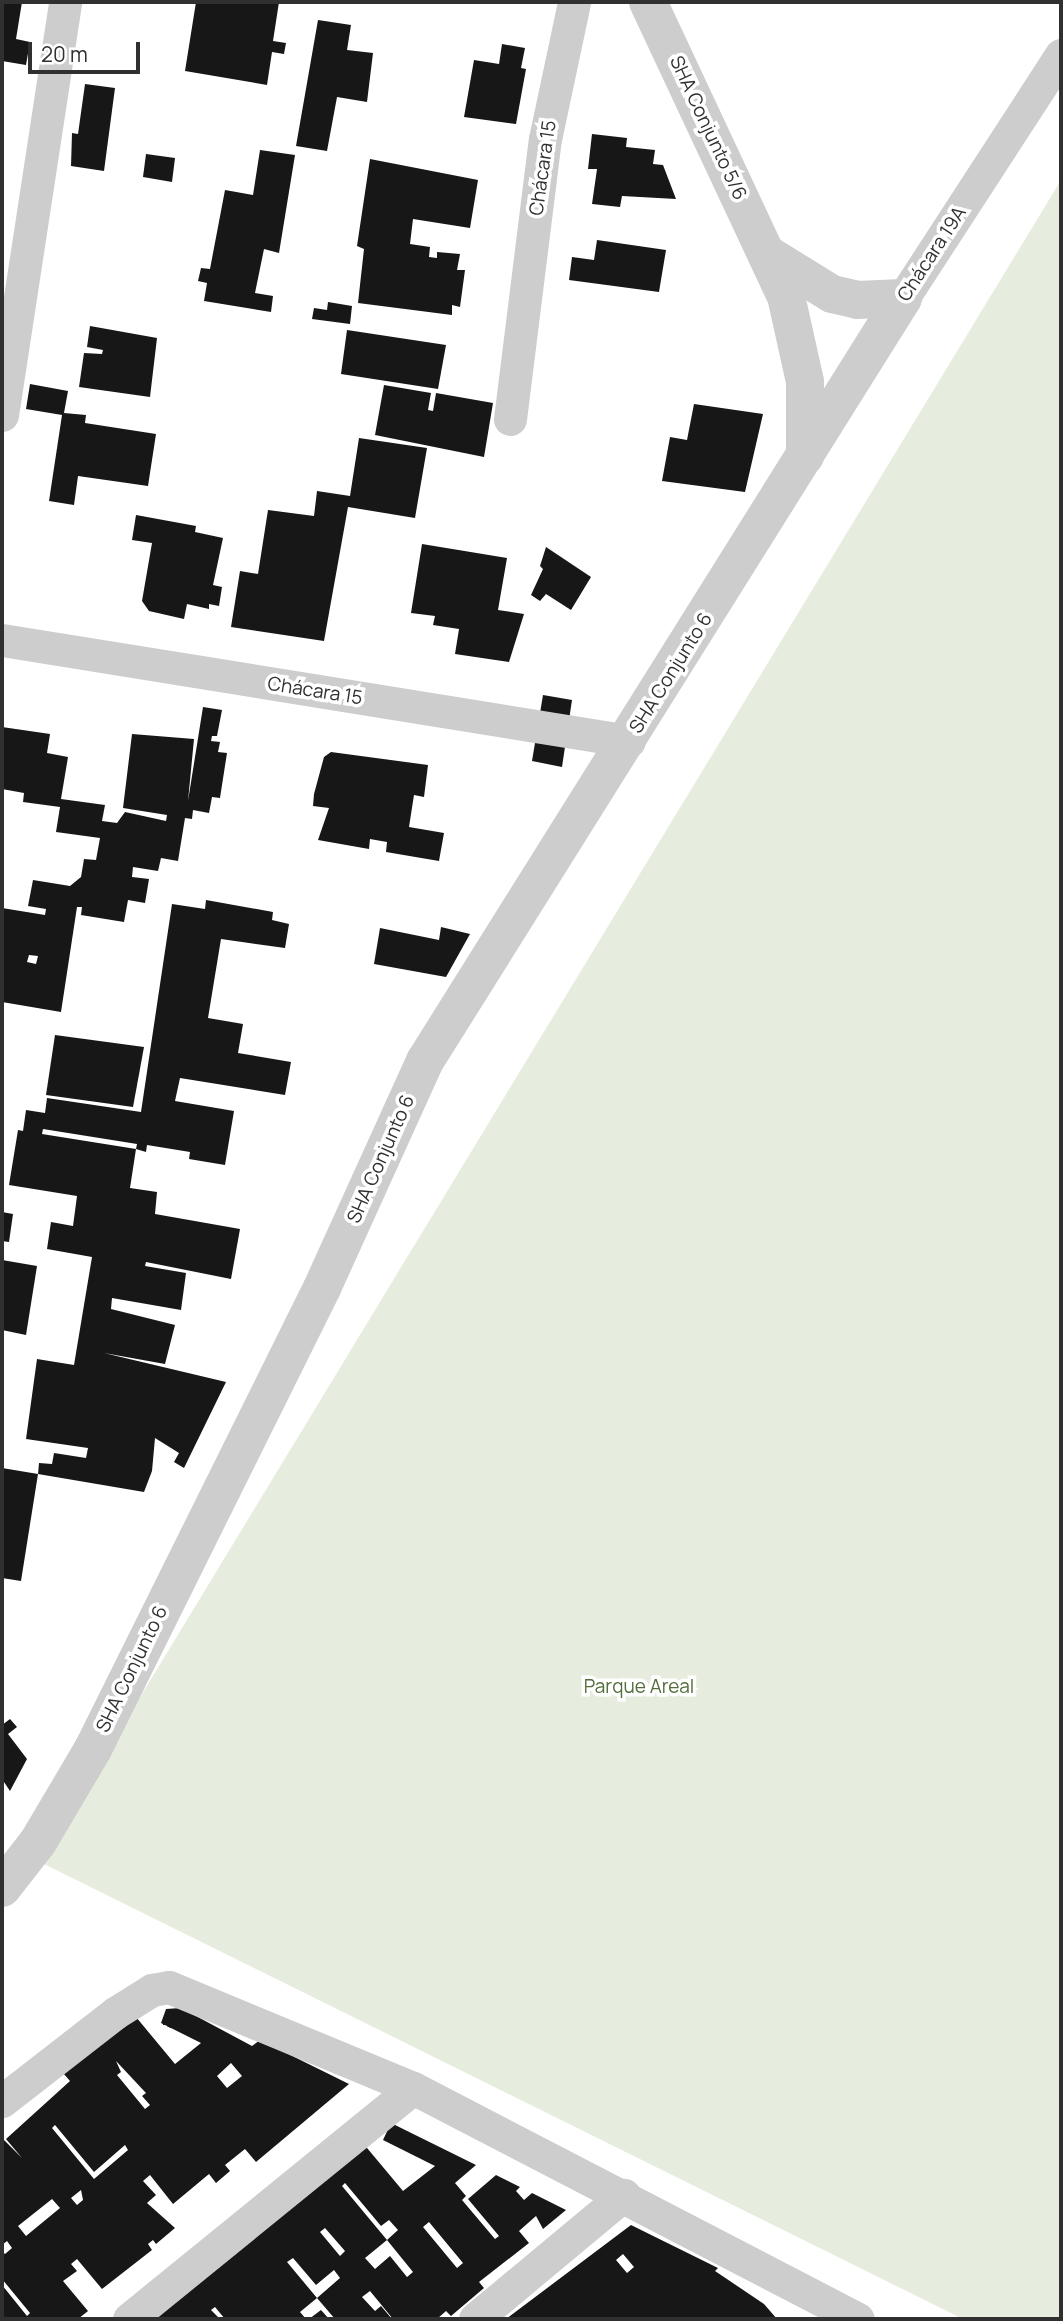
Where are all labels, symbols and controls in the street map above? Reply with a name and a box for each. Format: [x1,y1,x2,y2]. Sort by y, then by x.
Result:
scale bar [32,28,144,72]
text: 20 m [41,40,88,68]
street label: SHA Conjunto 5/6 [665,52,751,204]
street label: Chácara 15 [525,119,561,217]
street label: Chácara 19A [893,202,971,306]
street label: SHA Conjunto 6 [625,608,717,738]
street label: Chácara 15 [266,672,364,710]
street label: SHA Conjunto 6 [343,1091,419,1227]
street label: SHA Conjunto 6 [91,1602,173,1736]
park label: Parque Areal [584,1676,694,1698]

